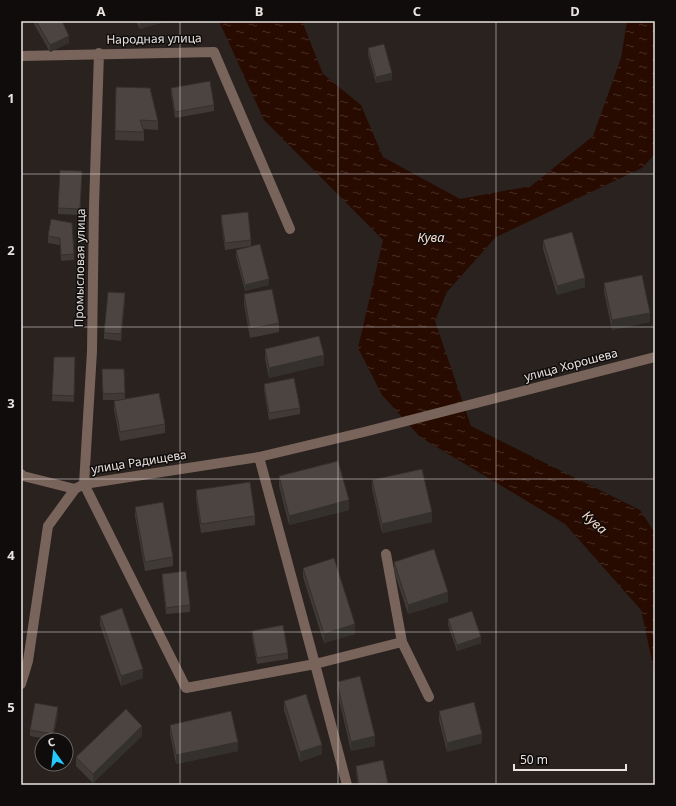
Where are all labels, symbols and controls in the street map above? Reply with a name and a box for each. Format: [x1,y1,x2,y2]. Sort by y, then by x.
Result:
text: A [97,2,106,20]
text: B [255,2,263,20]
text: C [413,2,421,20]
text: D [570,2,580,20]
street label: Народная улица [106,29,202,48]
text: 1 [7,89,15,107]
street label: Промысловая улица [70,208,89,328]
water label: Кува [417,228,445,246]
text: 2 [7,241,15,259]
street label: улица Хорошева [522,344,620,385]
text: 3 [7,394,15,412]
street label: улица Радищева [90,446,188,477]
water label: Кува [579,506,612,538]
text: 4 [7,546,15,564]
text: 5 [7,698,15,716]
north arrow [34,732,74,772]
text: С [46,734,57,750]
scale bar [514,746,626,772]
text: 50 m [520,751,548,768]

